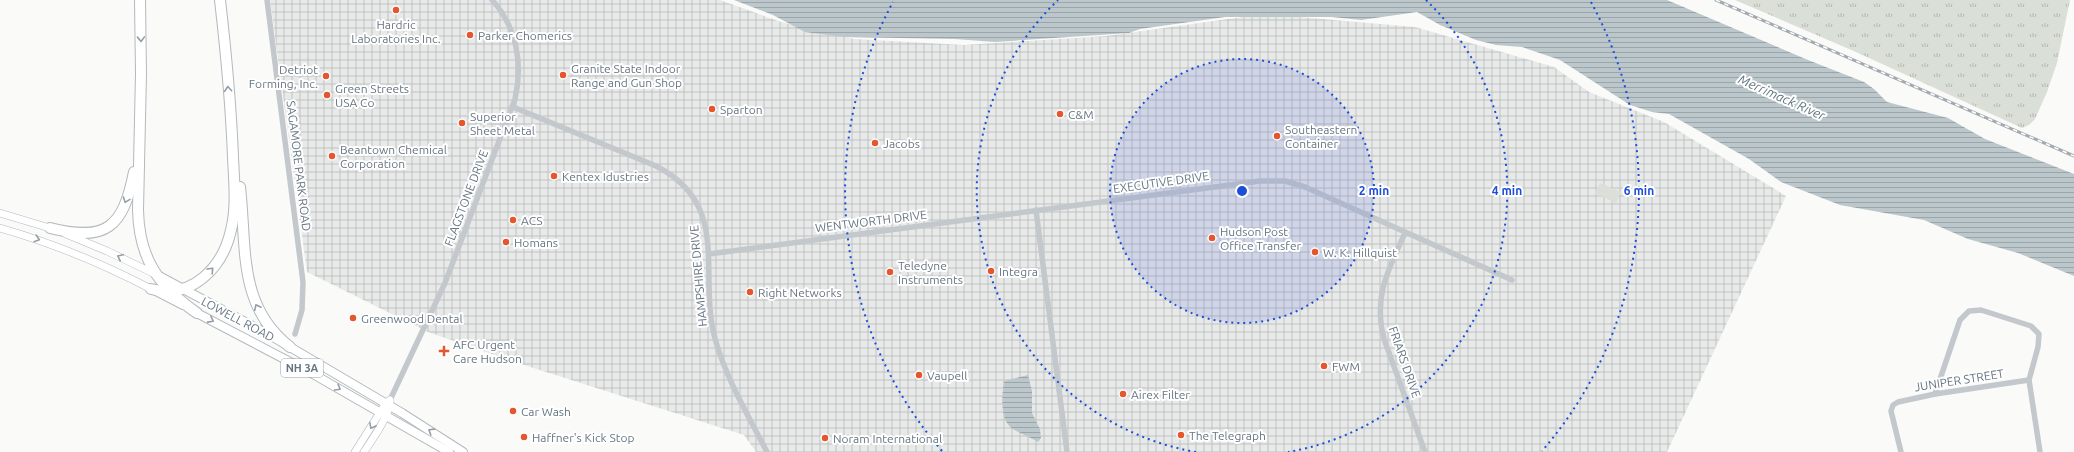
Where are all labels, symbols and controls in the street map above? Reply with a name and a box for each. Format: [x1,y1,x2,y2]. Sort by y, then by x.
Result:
marker: Hardric Laboratories Inc. [391,5,401,15]
place label: Hardric Laboratories Inc. [351,18,441,45]
place label: Parker Chomerics [478,29,572,42]
marker: Parker Chomerics [465,30,475,40]
one-way arrow [137,36,145,42]
place label: Granite State Indoor Range and Gun Shop [571,62,682,89]
place label: Detriot Forming, Inc. [249,63,318,90]
marker: Granite State Indoor Range and Gun Shop [558,70,568,80]
marker: Detriot Forming, Inc. [321,71,331,81]
water label: Merrimack River [1737,72,1828,123]
place label: Green Streets USA Co [335,82,409,109]
one-way arrow [224,86,233,92]
marker: Green Streets USA Co [322,90,332,100]
street label: SAGAMORE PARK ROAD [285,100,313,232]
place label: Sparton [720,103,763,116]
marker: Sparton [707,104,717,114]
place label: C&M [1068,108,1094,121]
marker: C&M [1055,109,1065,119]
place label: Superior Sheet Metal [470,110,535,137]
marker: Superior Sheet Metal [457,118,467,128]
place label: Southeastern Container [1285,123,1357,150]
marker: Southeastern Container [1272,131,1282,141]
place label: Jacobs [883,137,920,150]
marker: Jacobs [870,138,880,148]
place label: Beantown Chemical Corporation [340,143,447,170]
street label: FLAGSTONE DRIVE [442,148,490,248]
marker: Beantown Chemical Corporation [327,151,337,161]
street label: EXECUTIVE DRIVE [1112,169,1210,195]
place label: Kentex Idustries [562,170,649,183]
marker: Kentex Idustries [549,171,559,181]
centre of rings [1235,184,1249,198]
text: 2 min [1359,184,1389,197]
text: 4 min [1492,184,1522,197]
text: 6 min [1624,184,1654,197]
one-way arrow [123,196,131,203]
street label: WENTWORTH DRIVE [814,208,928,234]
place label: ACS [521,214,542,227]
marker: ACS [508,215,518,225]
street label: HAMPSHIRE DRIVE [687,224,709,327]
place label: Hudson Post Office Transfer [1220,225,1302,252]
marker: Hudson Post Office Transfer [1207,233,1217,243]
one-way arrow [34,235,41,243]
place label: Homans [514,236,558,249]
marker: Homans [501,237,511,247]
place label: W. K. Hillquist [1323,246,1397,259]
marker: W. K. Hillquist [1310,247,1320,257]
one-way arrow [117,254,125,262]
place label: Teledyne Instruments [898,259,963,286]
place label: Integra [999,265,1038,278]
marker: Integra [986,266,996,276]
one-way arrow [207,267,214,275]
marker: Teledyne Instruments [885,267,895,277]
place label: Right Networks [758,286,842,299]
marker: Right Networks [745,287,755,297]
street label: LOWELL ROAD [199,294,277,344]
one-way arrow [254,303,262,311]
place label: Greenwood Dental [361,312,463,325]
marker: Greenwood Dental [348,313,358,323]
one-way arrow [207,315,214,323]
street label: FRIARS DRIVE [1387,325,1423,400]
place label: AFC Urgent Care Hudson [453,338,522,365]
marker: AFC Urgent Care Hudson [438,345,450,357]
road number: NH 3A [281,359,323,377]
place label: FWM [1332,360,1360,373]
marker: FWM [1319,361,1329,371]
street label: JUNIPER STREET [1913,366,2005,393]
place label: Vaupell [927,369,967,382]
marker: Vaupell [914,370,924,380]
one-way arrow [334,384,341,391]
place label: Airex Filter [1131,388,1190,401]
marker: Airex Filter [1118,389,1128,399]
place label: Car Wash [521,405,571,418]
marker: Car Wash [508,406,518,416]
one-way arrow [370,422,377,429]
one-way arrow [428,428,435,435]
place label: The Telegraph [1189,429,1266,442]
marker: The Telegraph [1176,430,1186,440]
place label: Haffner's Kick Stop [532,431,634,444]
marker: Haffner's Kick Stop [519,432,529,442]
place label: Noram International [833,432,942,445]
marker: Noram International [820,433,830,443]

